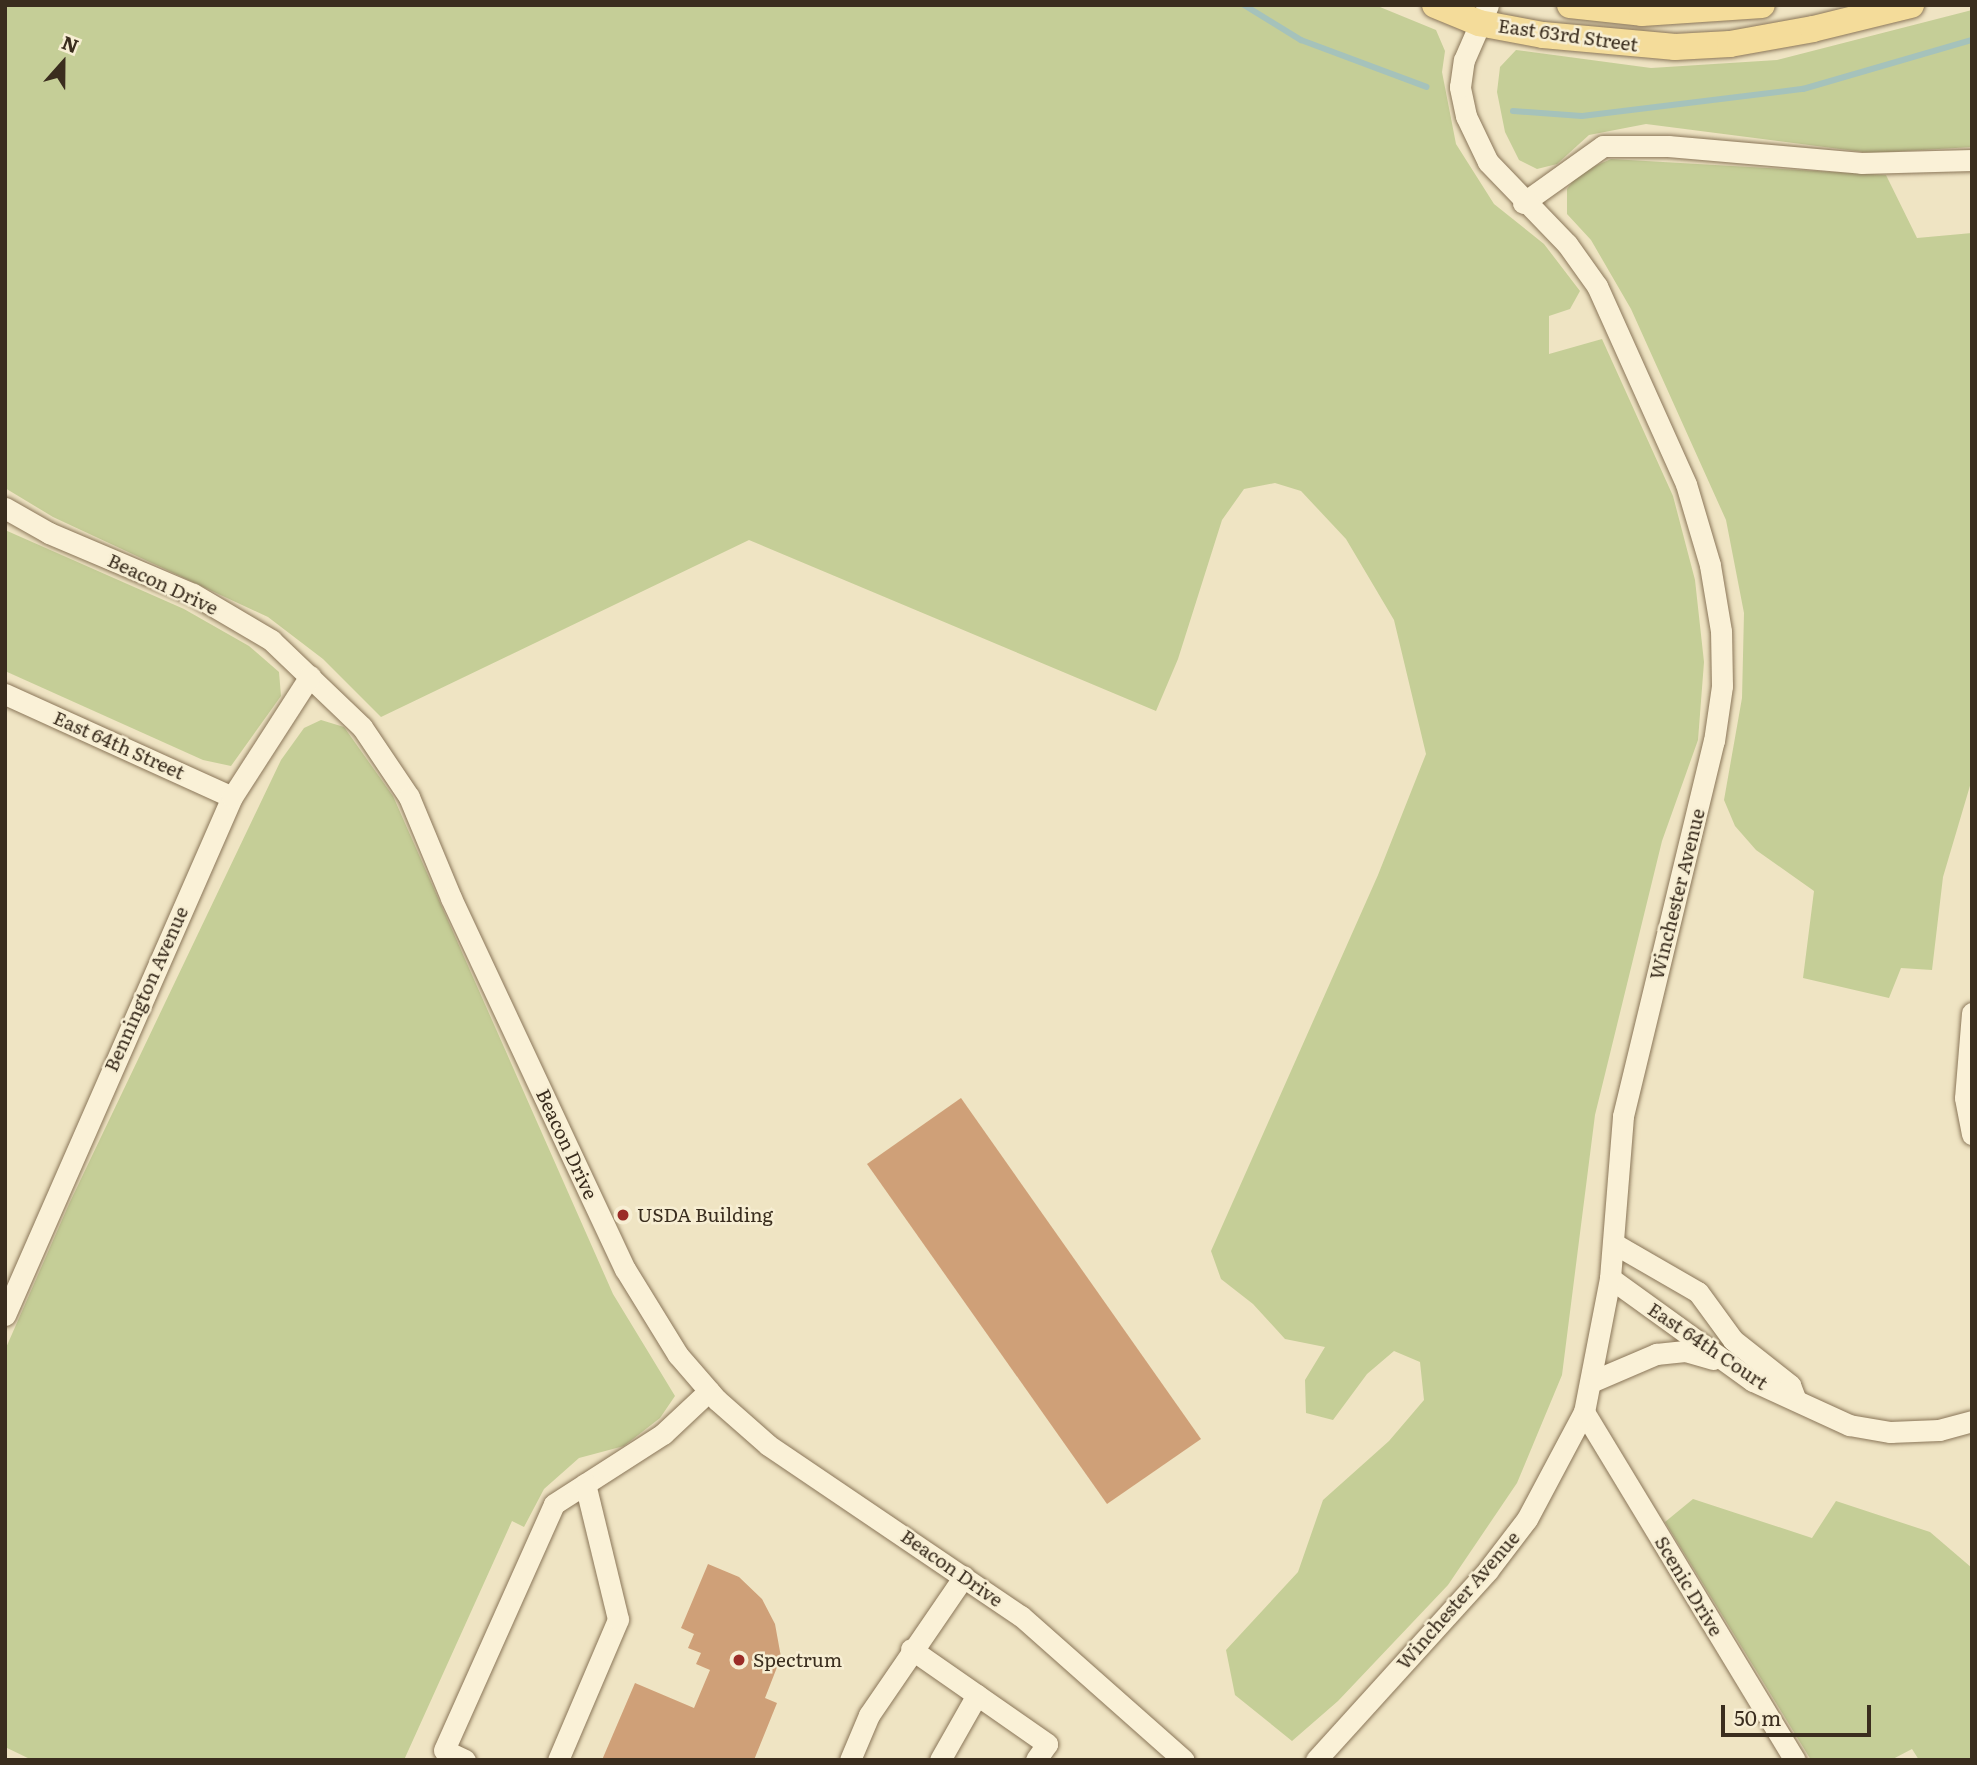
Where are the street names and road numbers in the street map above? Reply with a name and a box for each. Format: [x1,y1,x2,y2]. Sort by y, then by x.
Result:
street label: East 63rd Street [1497,14,1639,56]
street label: Beacon Drive [104,548,222,620]
street label: East 64th Street [50,706,188,784]
street label: Winchester Avenue [1645,806,1709,982]
street label: Bennington Avenue [99,903,193,1075]
street label: Beacon Drive [531,1085,603,1203]
street label: East 64th Court [1644,1297,1772,1395]
street label: Beacon Drive [897,1524,1007,1612]
street label: Winchester Avenue [1392,1526,1524,1674]
street label: Scenic Drive [1650,1532,1728,1640]

